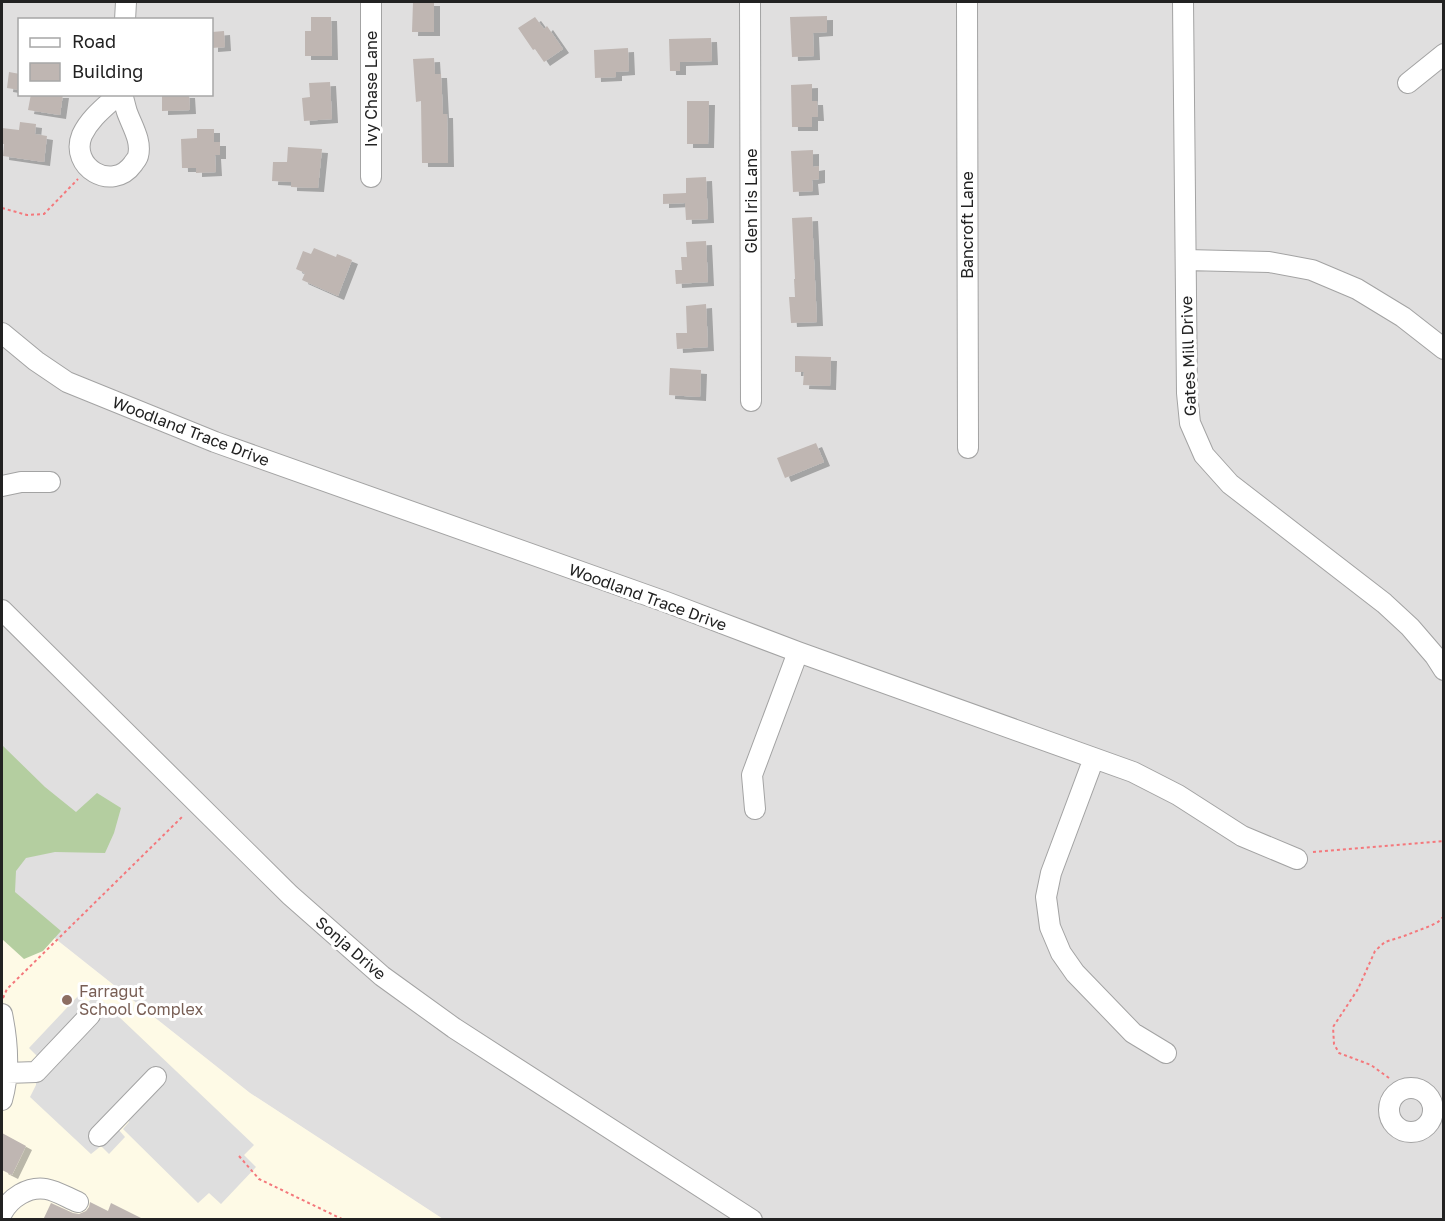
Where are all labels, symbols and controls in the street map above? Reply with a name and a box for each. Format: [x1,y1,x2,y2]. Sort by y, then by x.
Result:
legend [18,18,213,96]
text: Road [72,30,116,52]
street label: Ivy Chase Lane [361,31,381,147]
text: Building [72,60,143,82]
street label: Glen Iris Lane [741,149,761,253]
street label: Bancroft Lane [957,171,977,279]
street label: Gates Mill Drive [1176,296,1200,416]
street label: Woodland Trace Drive [110,392,272,470]
street label: Woodland Trace Drive [566,559,730,635]
street label: Sonja Drive [312,912,390,984]
place label: Farragut School Complex [79,981,204,1019]
marker: Farragut School Complex [60,993,74,1007]

